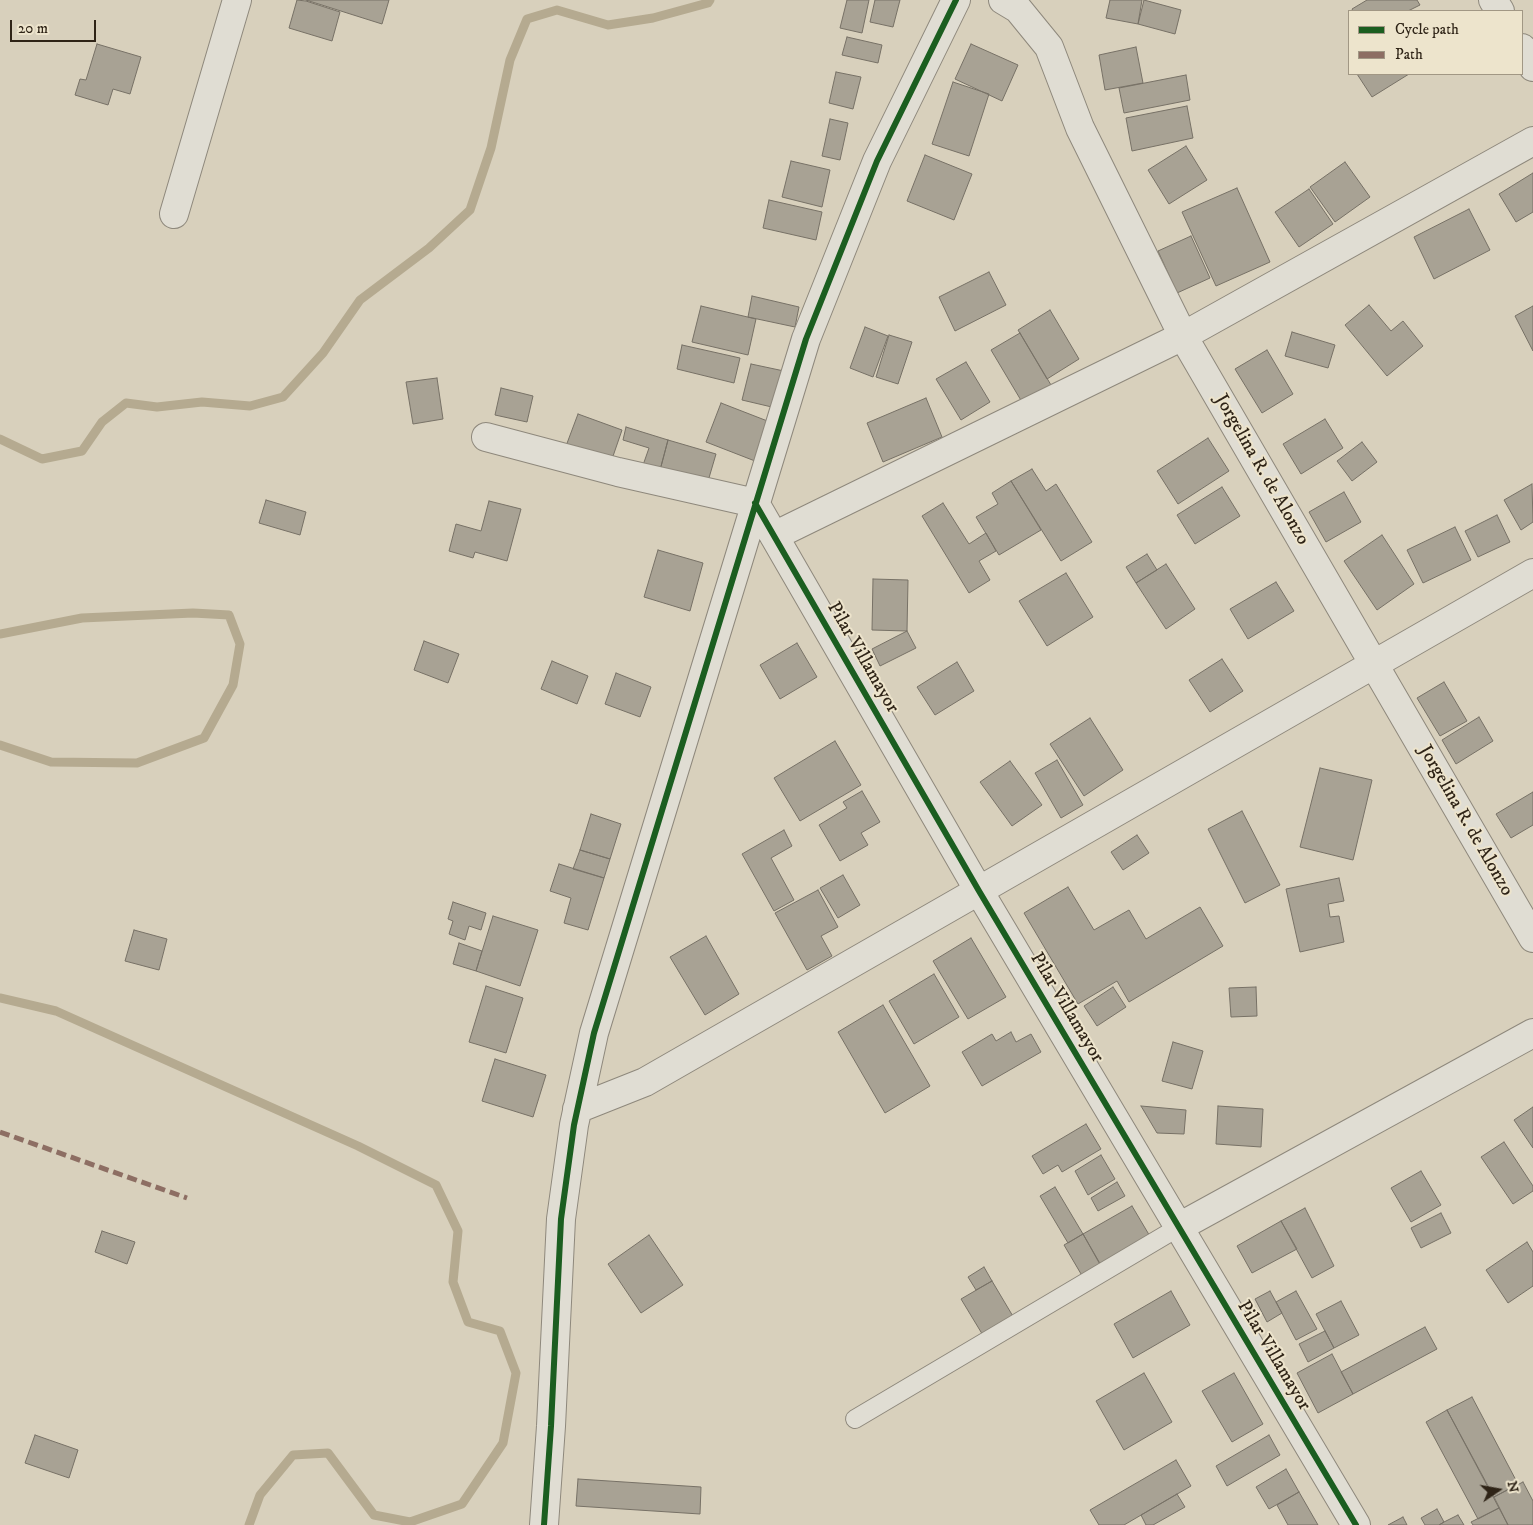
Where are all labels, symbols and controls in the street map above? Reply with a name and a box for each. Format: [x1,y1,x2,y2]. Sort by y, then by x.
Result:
scale bar [12,10,99,42]
legend [1348,10,1523,75]
text: 20 m [18,19,48,38]
text: Cycle path [1395,20,1459,39]
text: Path [1395,45,1423,64]
street label: Jorgelina R. de Alonzo [1209,391,1313,549]
street label: Pilar Villamayor [821,598,903,718]
street label: Jorgelina R. de Alonzo [1413,742,1517,900]
street label: Pilar Villamayor [1024,949,1108,1067]
street label: Pilar Villamayor [1231,1297,1315,1415]
north arrow [1473,1465,1523,1515]
text: N [1503,1479,1523,1494]

